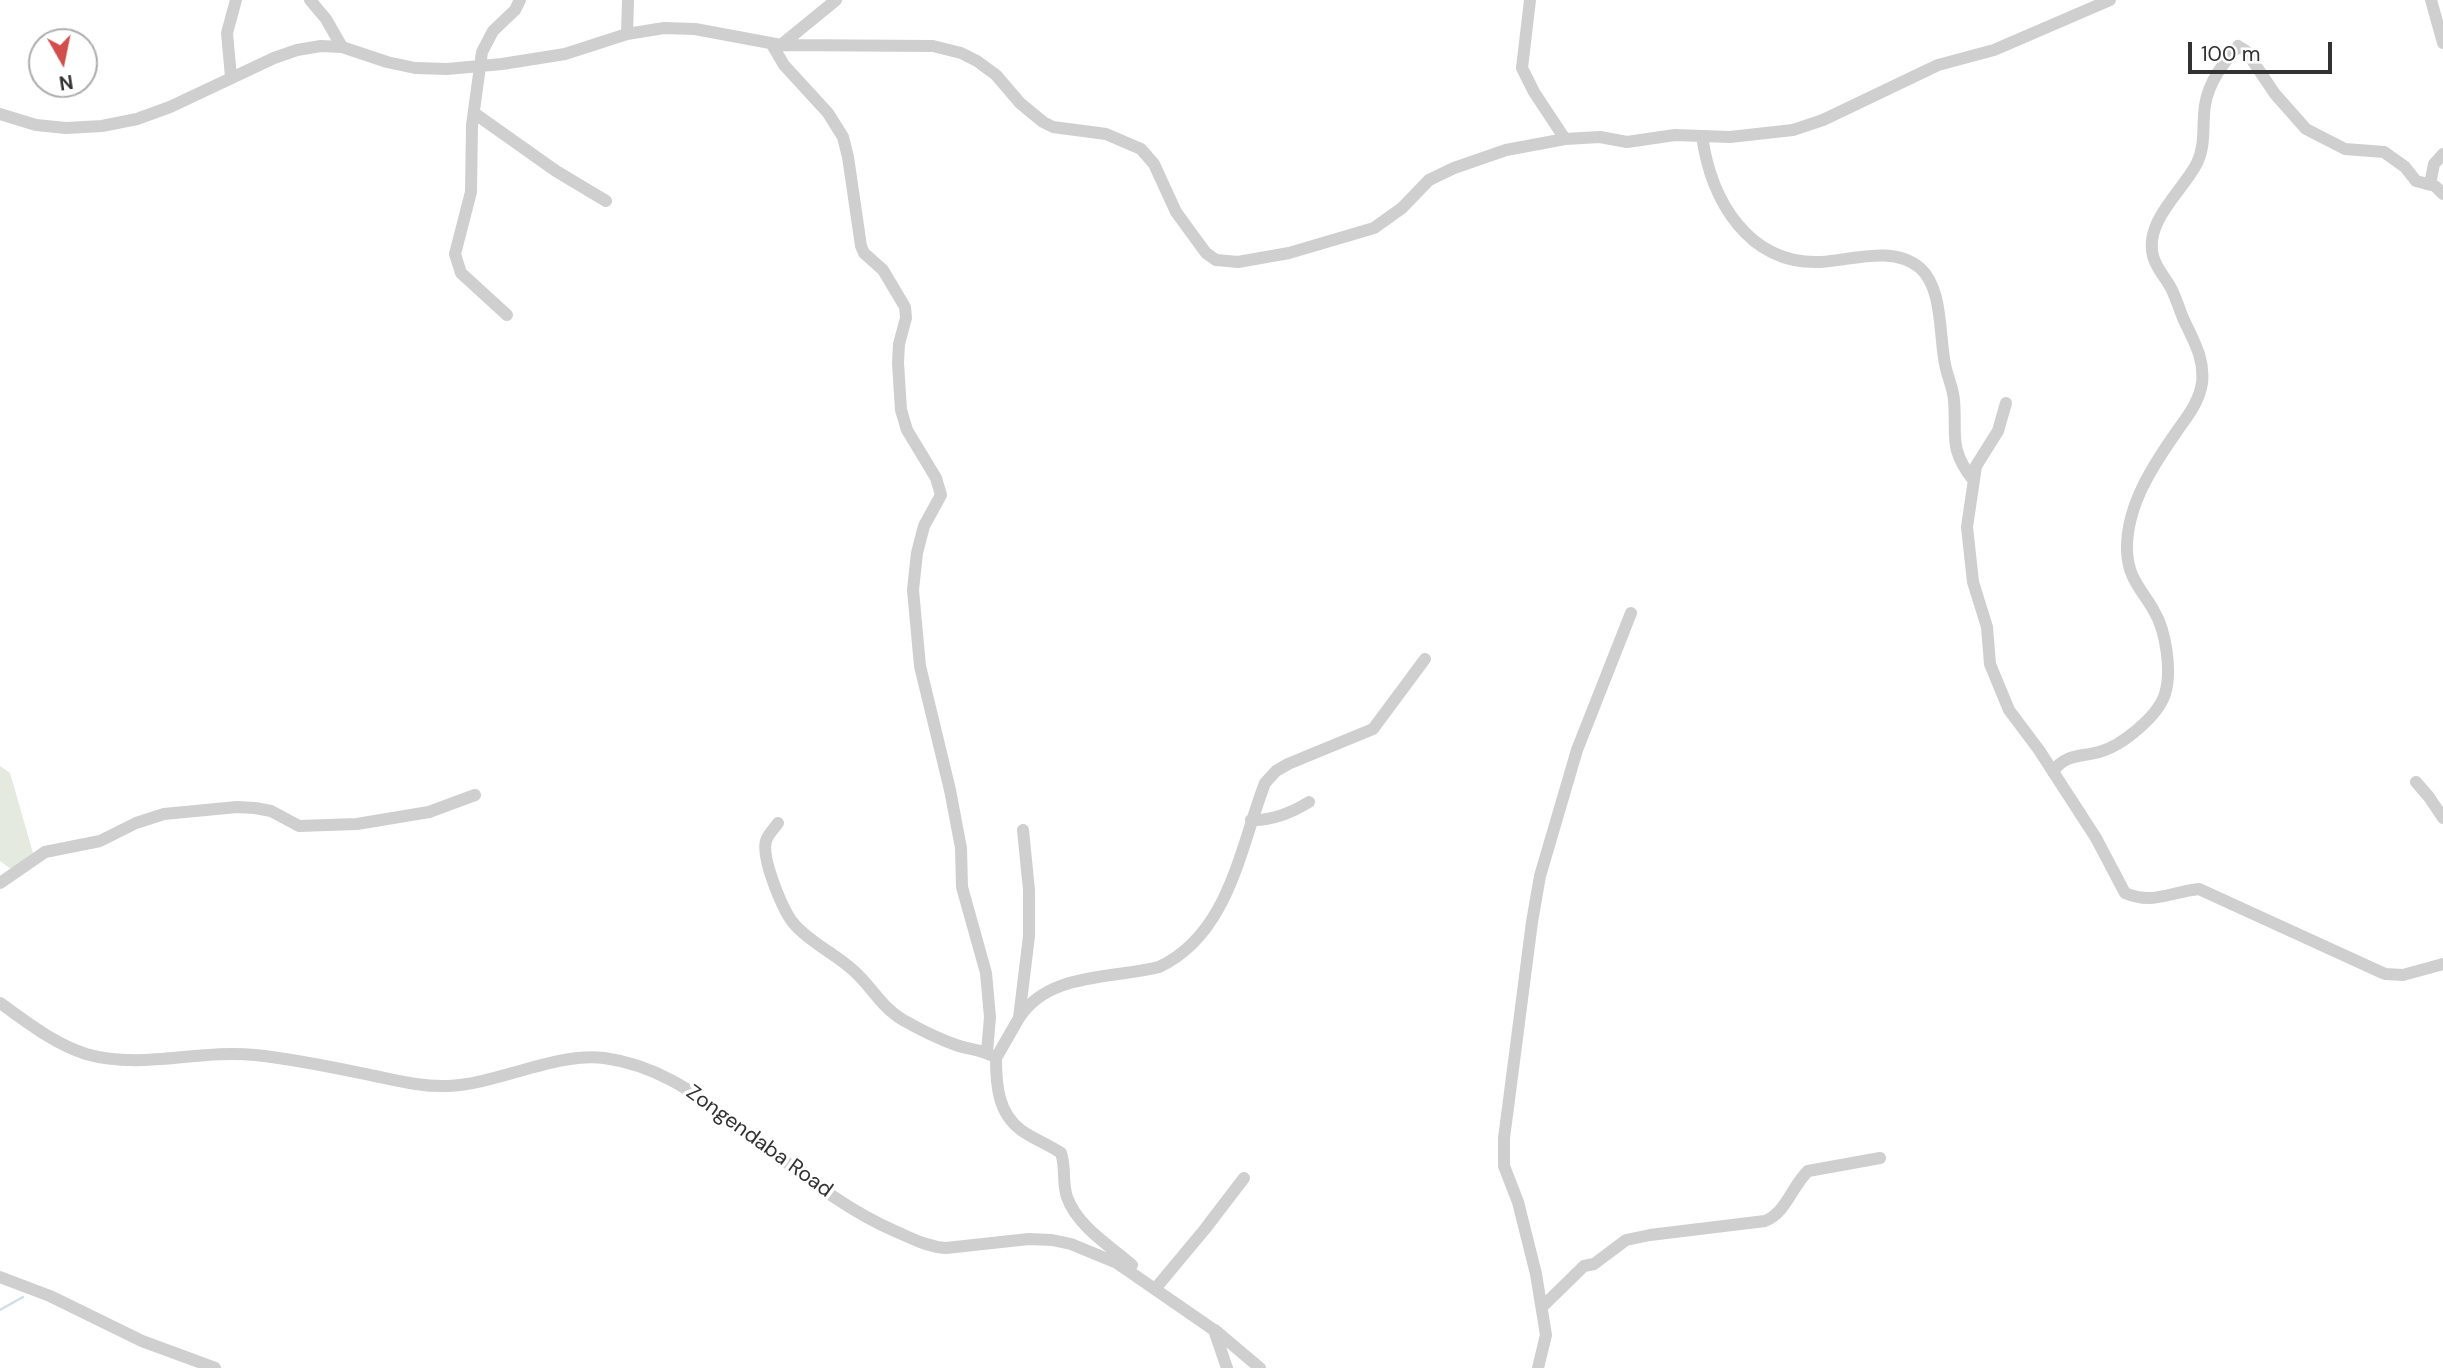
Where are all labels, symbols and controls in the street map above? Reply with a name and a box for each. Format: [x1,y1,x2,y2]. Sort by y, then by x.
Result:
north arrow [28,28,98,98]
scale bar [2191,28,2334,72]
text: 100 m [2201,40,2261,68]
text: N [57,69,75,96]
street label: Zongendaba Road [681,1080,837,1204]

